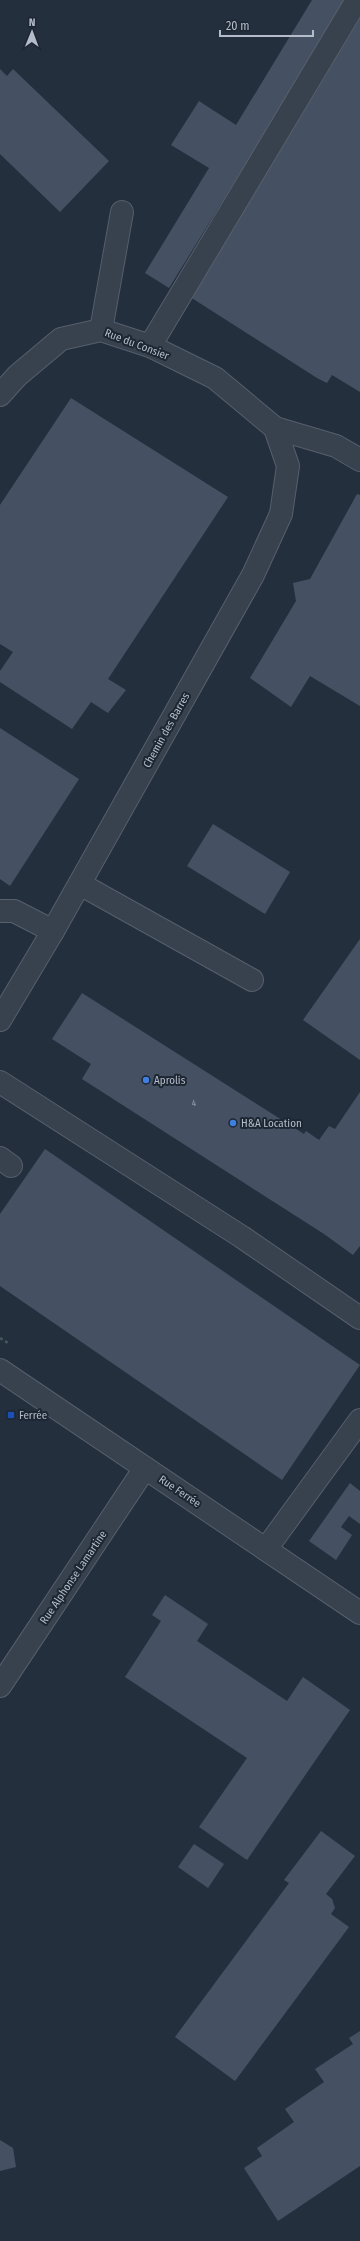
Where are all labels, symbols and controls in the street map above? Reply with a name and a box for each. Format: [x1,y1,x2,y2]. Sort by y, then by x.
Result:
north arrow [12,12,52,52]
scale bar [220,12,313,38]
text: N [29,16,36,29]
text: 20 m [226,19,250,33]
street label: Rue du Consier [103,326,171,363]
street label: Chemin des Barres [140,690,193,770]
place label: Aprolis [154,1074,186,1087]
marker: Aprolis [141,1075,151,1085]
house number: 4 [192,1098,197,1108]
place label: H&A Location [241,1117,302,1130]
marker: H&A Location [228,1118,238,1128]
place label: Ferrée [19,1409,47,1422]
marker: Ferrée [6,1410,16,1420]
street label: Rue Ferrée [156,1473,203,1510]
street label: Rue Alphonse Lamartine [37,1528,110,1626]

